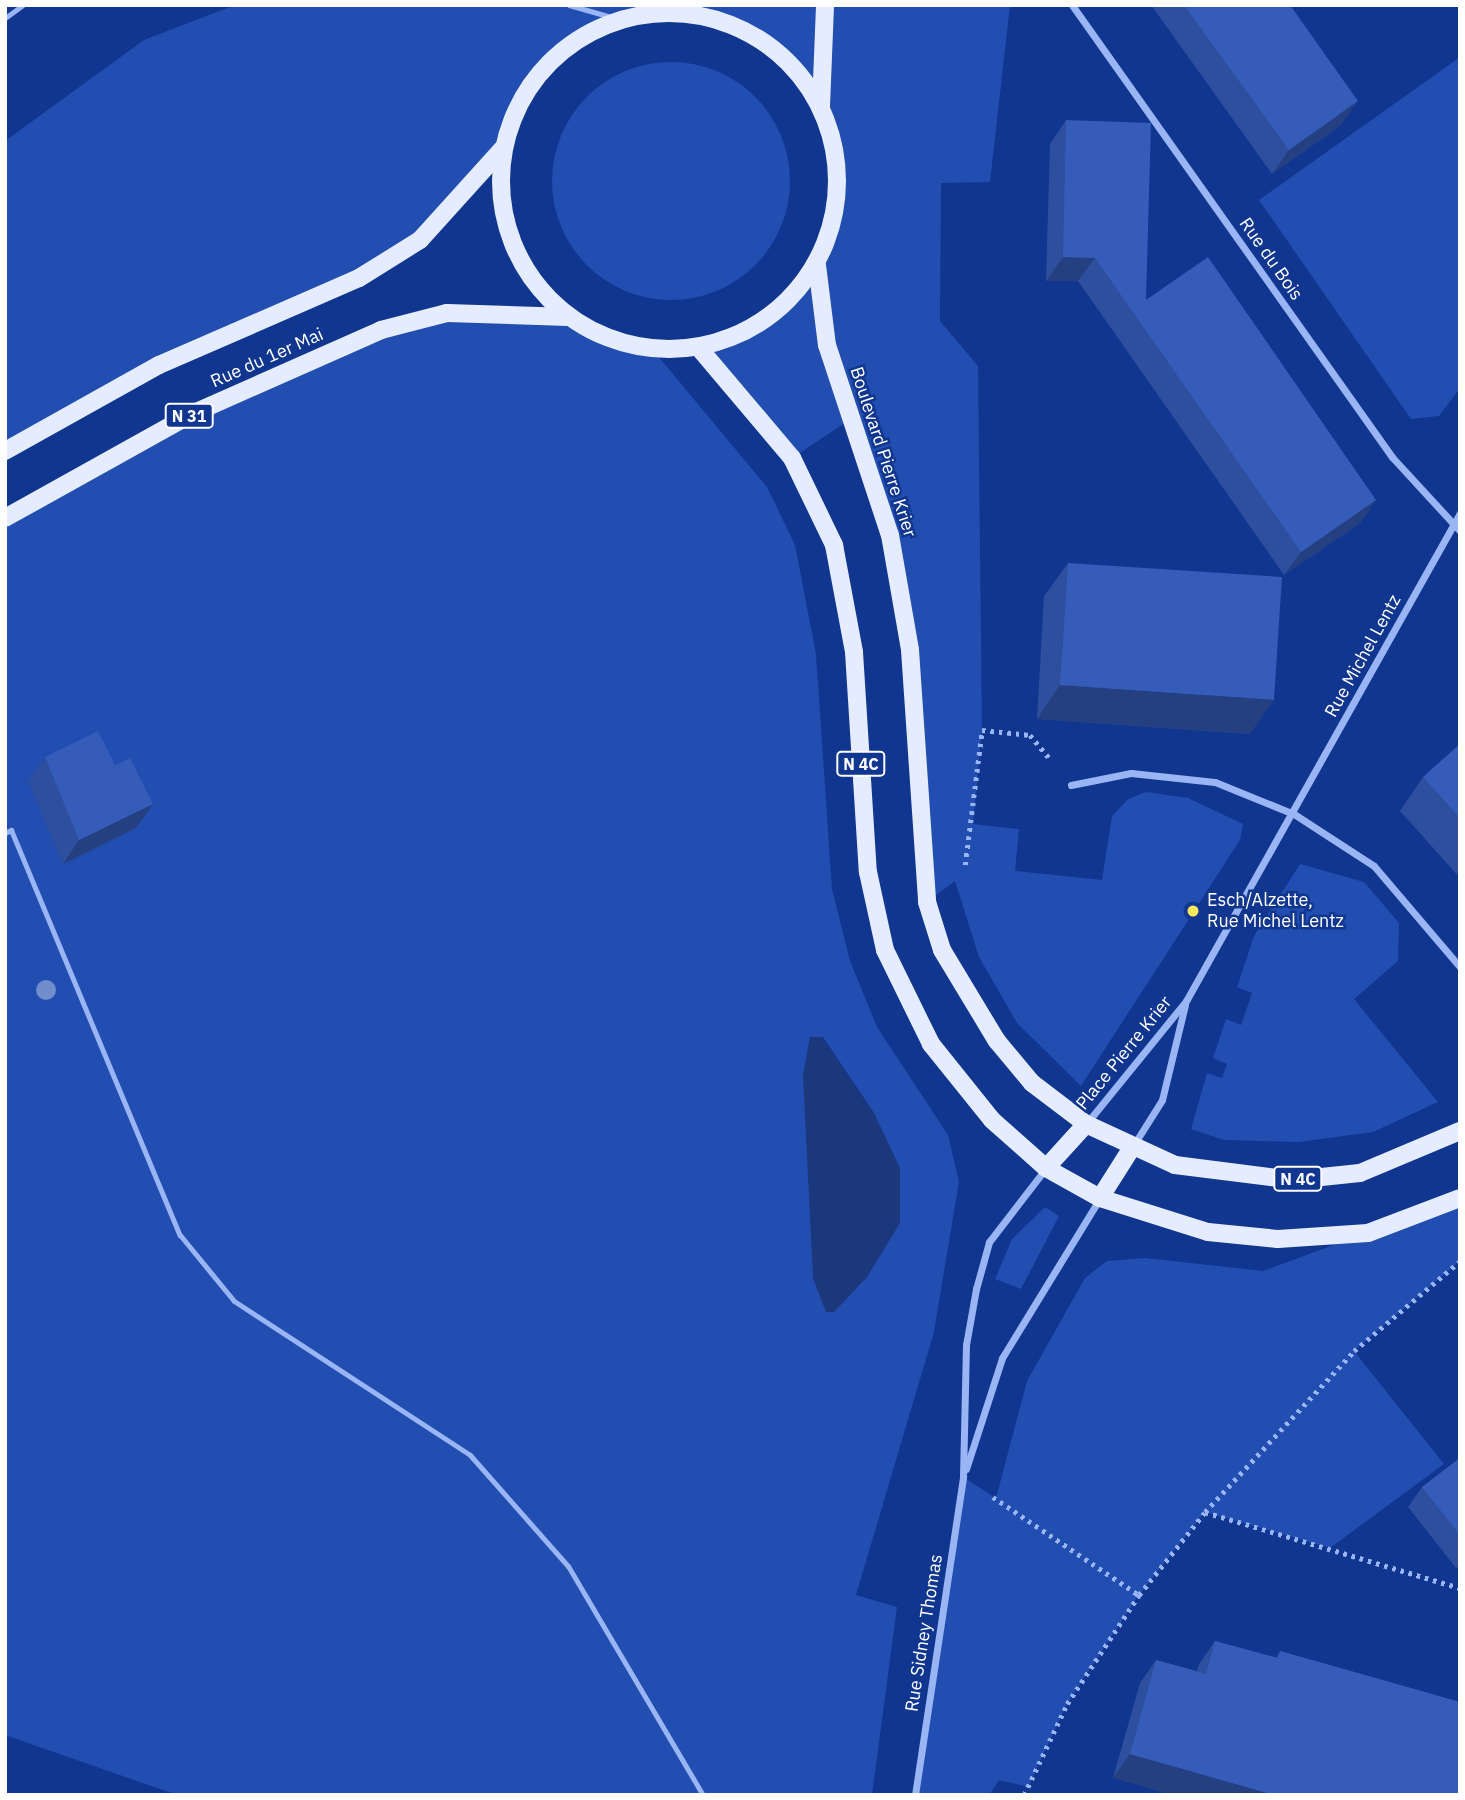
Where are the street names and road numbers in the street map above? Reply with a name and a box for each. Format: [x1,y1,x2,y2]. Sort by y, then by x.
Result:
street label: Rue du Bois [1235,214,1307,304]
street label: Rue du 1er Mai [207,324,327,392]
street label: Boulevard Pierre Krier [845,364,921,540]
road number: N 31 [164,404,214,428]
street label: Rue Michel Lentz [1320,591,1406,721]
road number: N 4C [835,751,887,776]
street label: Place Pierre Krier [1072,992,1176,1114]
road number: N 4C [1272,1166,1324,1191]
street label: Rue Sidney Thomas [901,1553,947,1713]

